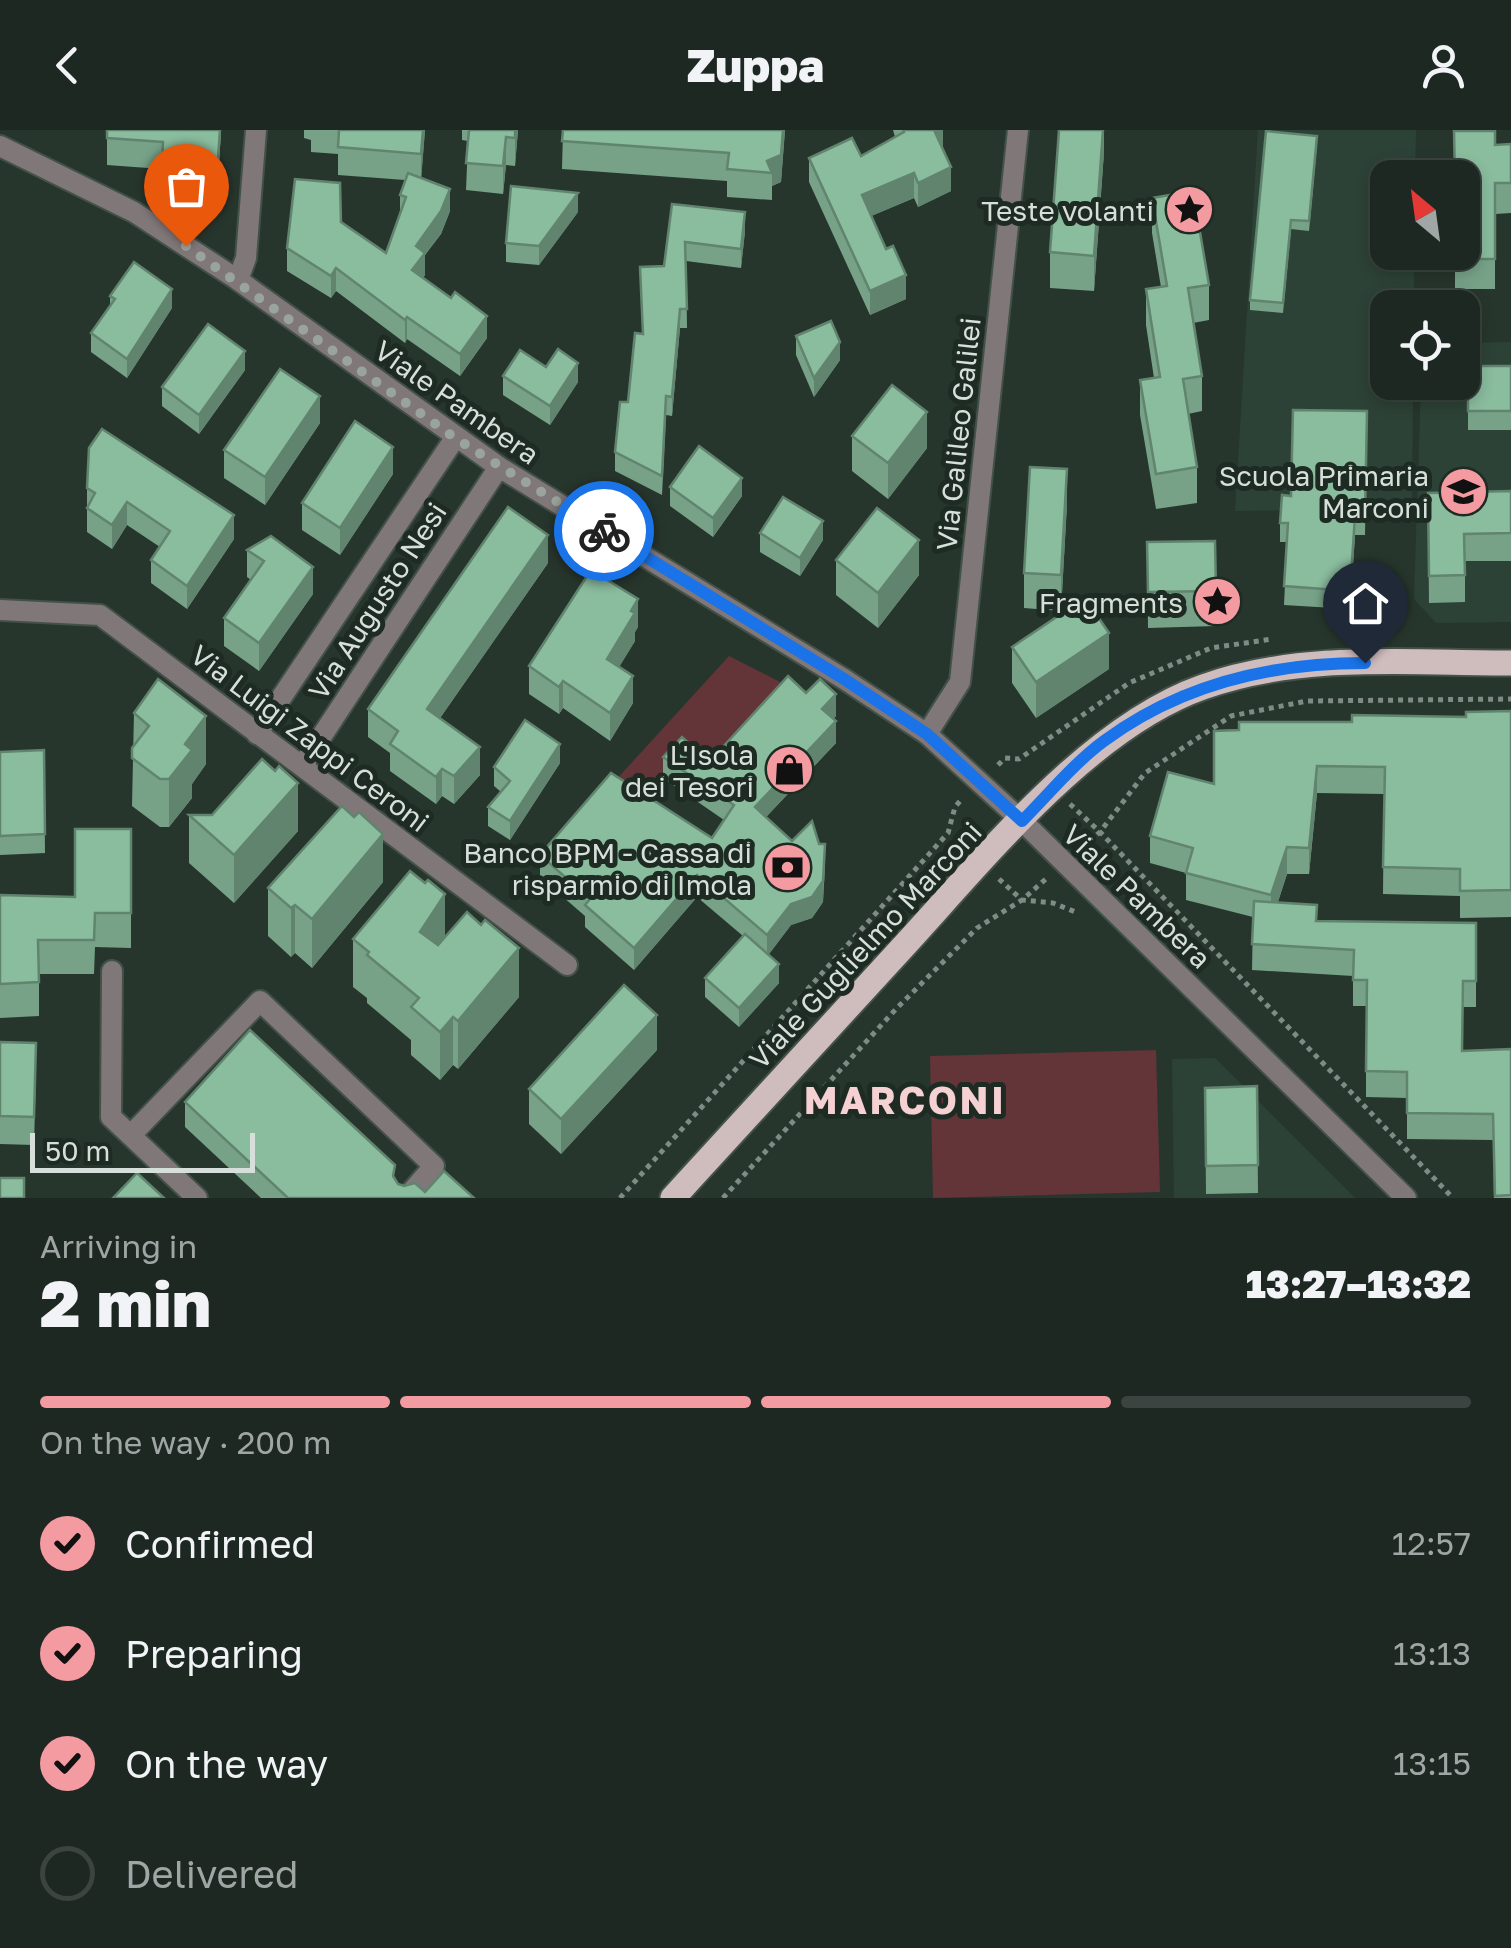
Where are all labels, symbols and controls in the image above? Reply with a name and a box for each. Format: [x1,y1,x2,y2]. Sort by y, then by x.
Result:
icon: back [40,38,95,93]
text: Zuppa [687,38,824,92]
icon: person [1416,38,1471,93]
pin [144,144,229,247]
icon: bag [159,159,214,214]
north arrow [1370,160,1480,270]
map controls [1370,160,1480,400]
place icon: Teste volanti [1163,184,1215,236]
place label: Teste volanti [981,194,1154,227]
button: locate [1370,290,1480,400]
street label: Via Galileo Galilei [929,316,987,552]
street label: Viale Pambera [369,333,545,471]
place label: Scuola Primaria Marconi [1219,459,1429,524]
school or university icon: Scuola Primaria Marconi [1438,465,1490,517]
courier [554,481,654,581]
street label: Via Augusto Nesi [301,496,453,706]
icon: bike [577,504,632,559]
pin [1323,561,1408,664]
place icon: Fragments [1192,576,1244,628]
icon: home [1338,576,1393,631]
place label: Fragments [1039,586,1183,619]
street label: Via Luigi Zappi Ceroni [184,638,436,838]
place label: L'Isola dei Tesori [625,738,754,803]
shop icon: L'Isola dei Tesori [763,744,815,796]
street label: Viale Guglielmo Marconi [742,815,988,1075]
street label: Viale Pambera [1056,817,1218,975]
place label: Banco BPM - Cassa di risparmio di Imola [463,836,752,901]
bank icon: Banco BPM - Cassa di risparmio di Imola [761,842,813,894]
district label: MARCONI [804,1077,1006,1122]
scale bar [30,1128,255,1172]
text: 50 m [45,1134,110,1167]
text: Arriving in [40,1227,197,1265]
text: 13:27–13:32 [1246,1261,1471,1306]
text: 2 min [40,1263,211,1341]
text: On the way · 200 m [40,1423,331,1461]
icon: check [40,1516,95,1571]
text: Confirmed [125,1521,315,1566]
text: 12:57 [1392,1524,1471,1562]
icon: check [40,1626,95,1681]
text: Preparing [125,1631,303,1676]
text: 13:13 [1393,1634,1471,1672]
icon: check [40,1736,95,1791]
text: On the way [125,1741,328,1786]
text: 13:15 [1393,1744,1471,1782]
text: Delivered [125,1851,298,1896]

